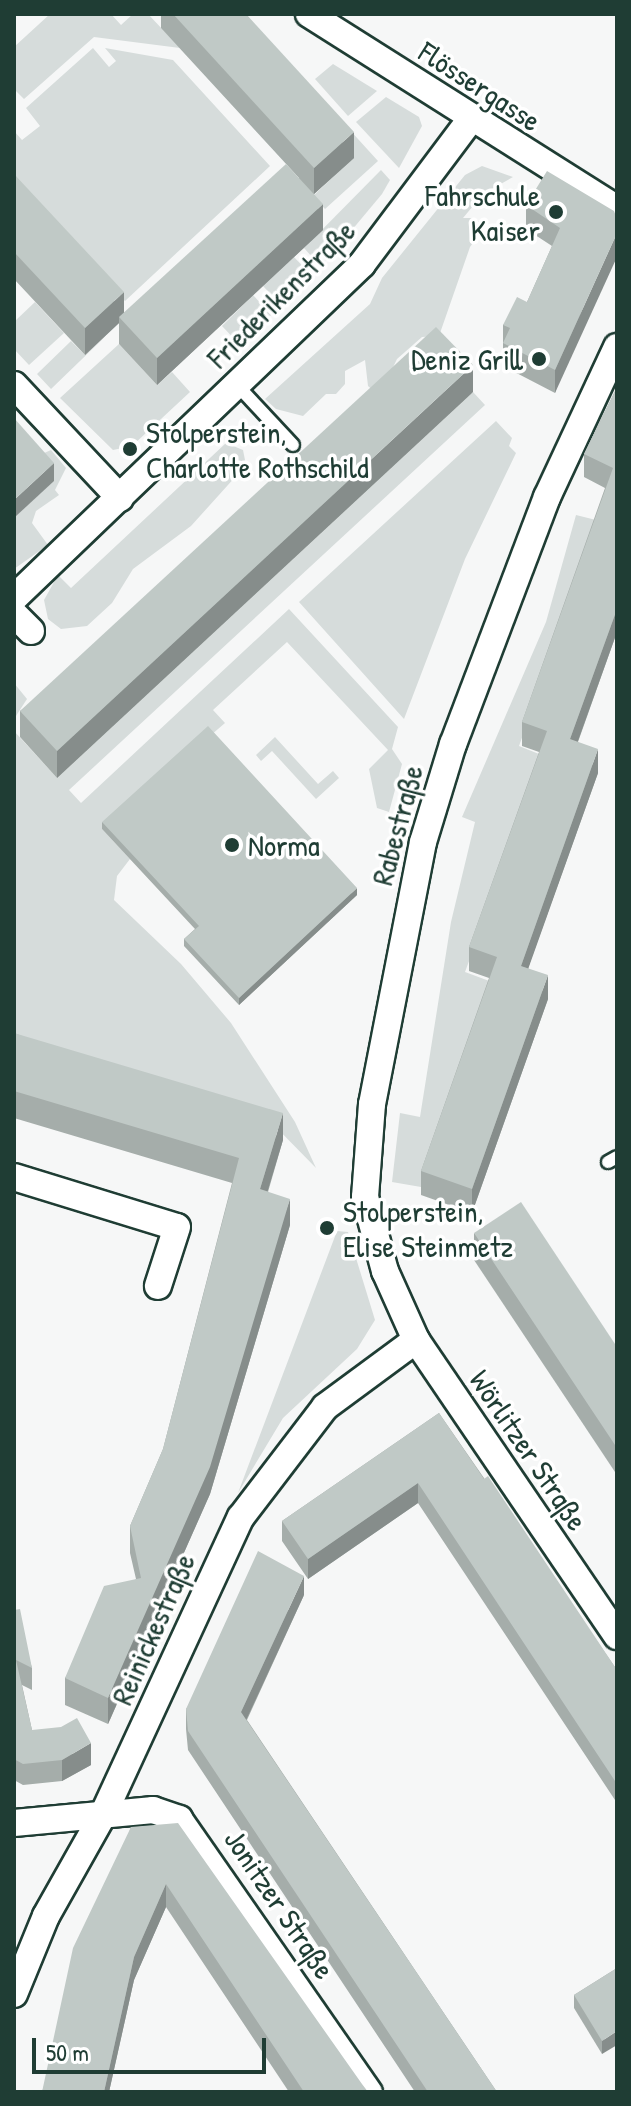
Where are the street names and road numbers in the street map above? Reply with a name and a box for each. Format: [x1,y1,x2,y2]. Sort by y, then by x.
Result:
street label: Flössergasse [412,33,548,139]
street label: Friederikenstraße [200,213,362,375]
street label: Rabestraße [364,761,430,889]
street label: Wörlitzer Straße [462,1363,596,1537]
street label: Reinickestraße [104,1548,202,1710]
street label: Jonitzer Straße [217,1823,343,1985]

